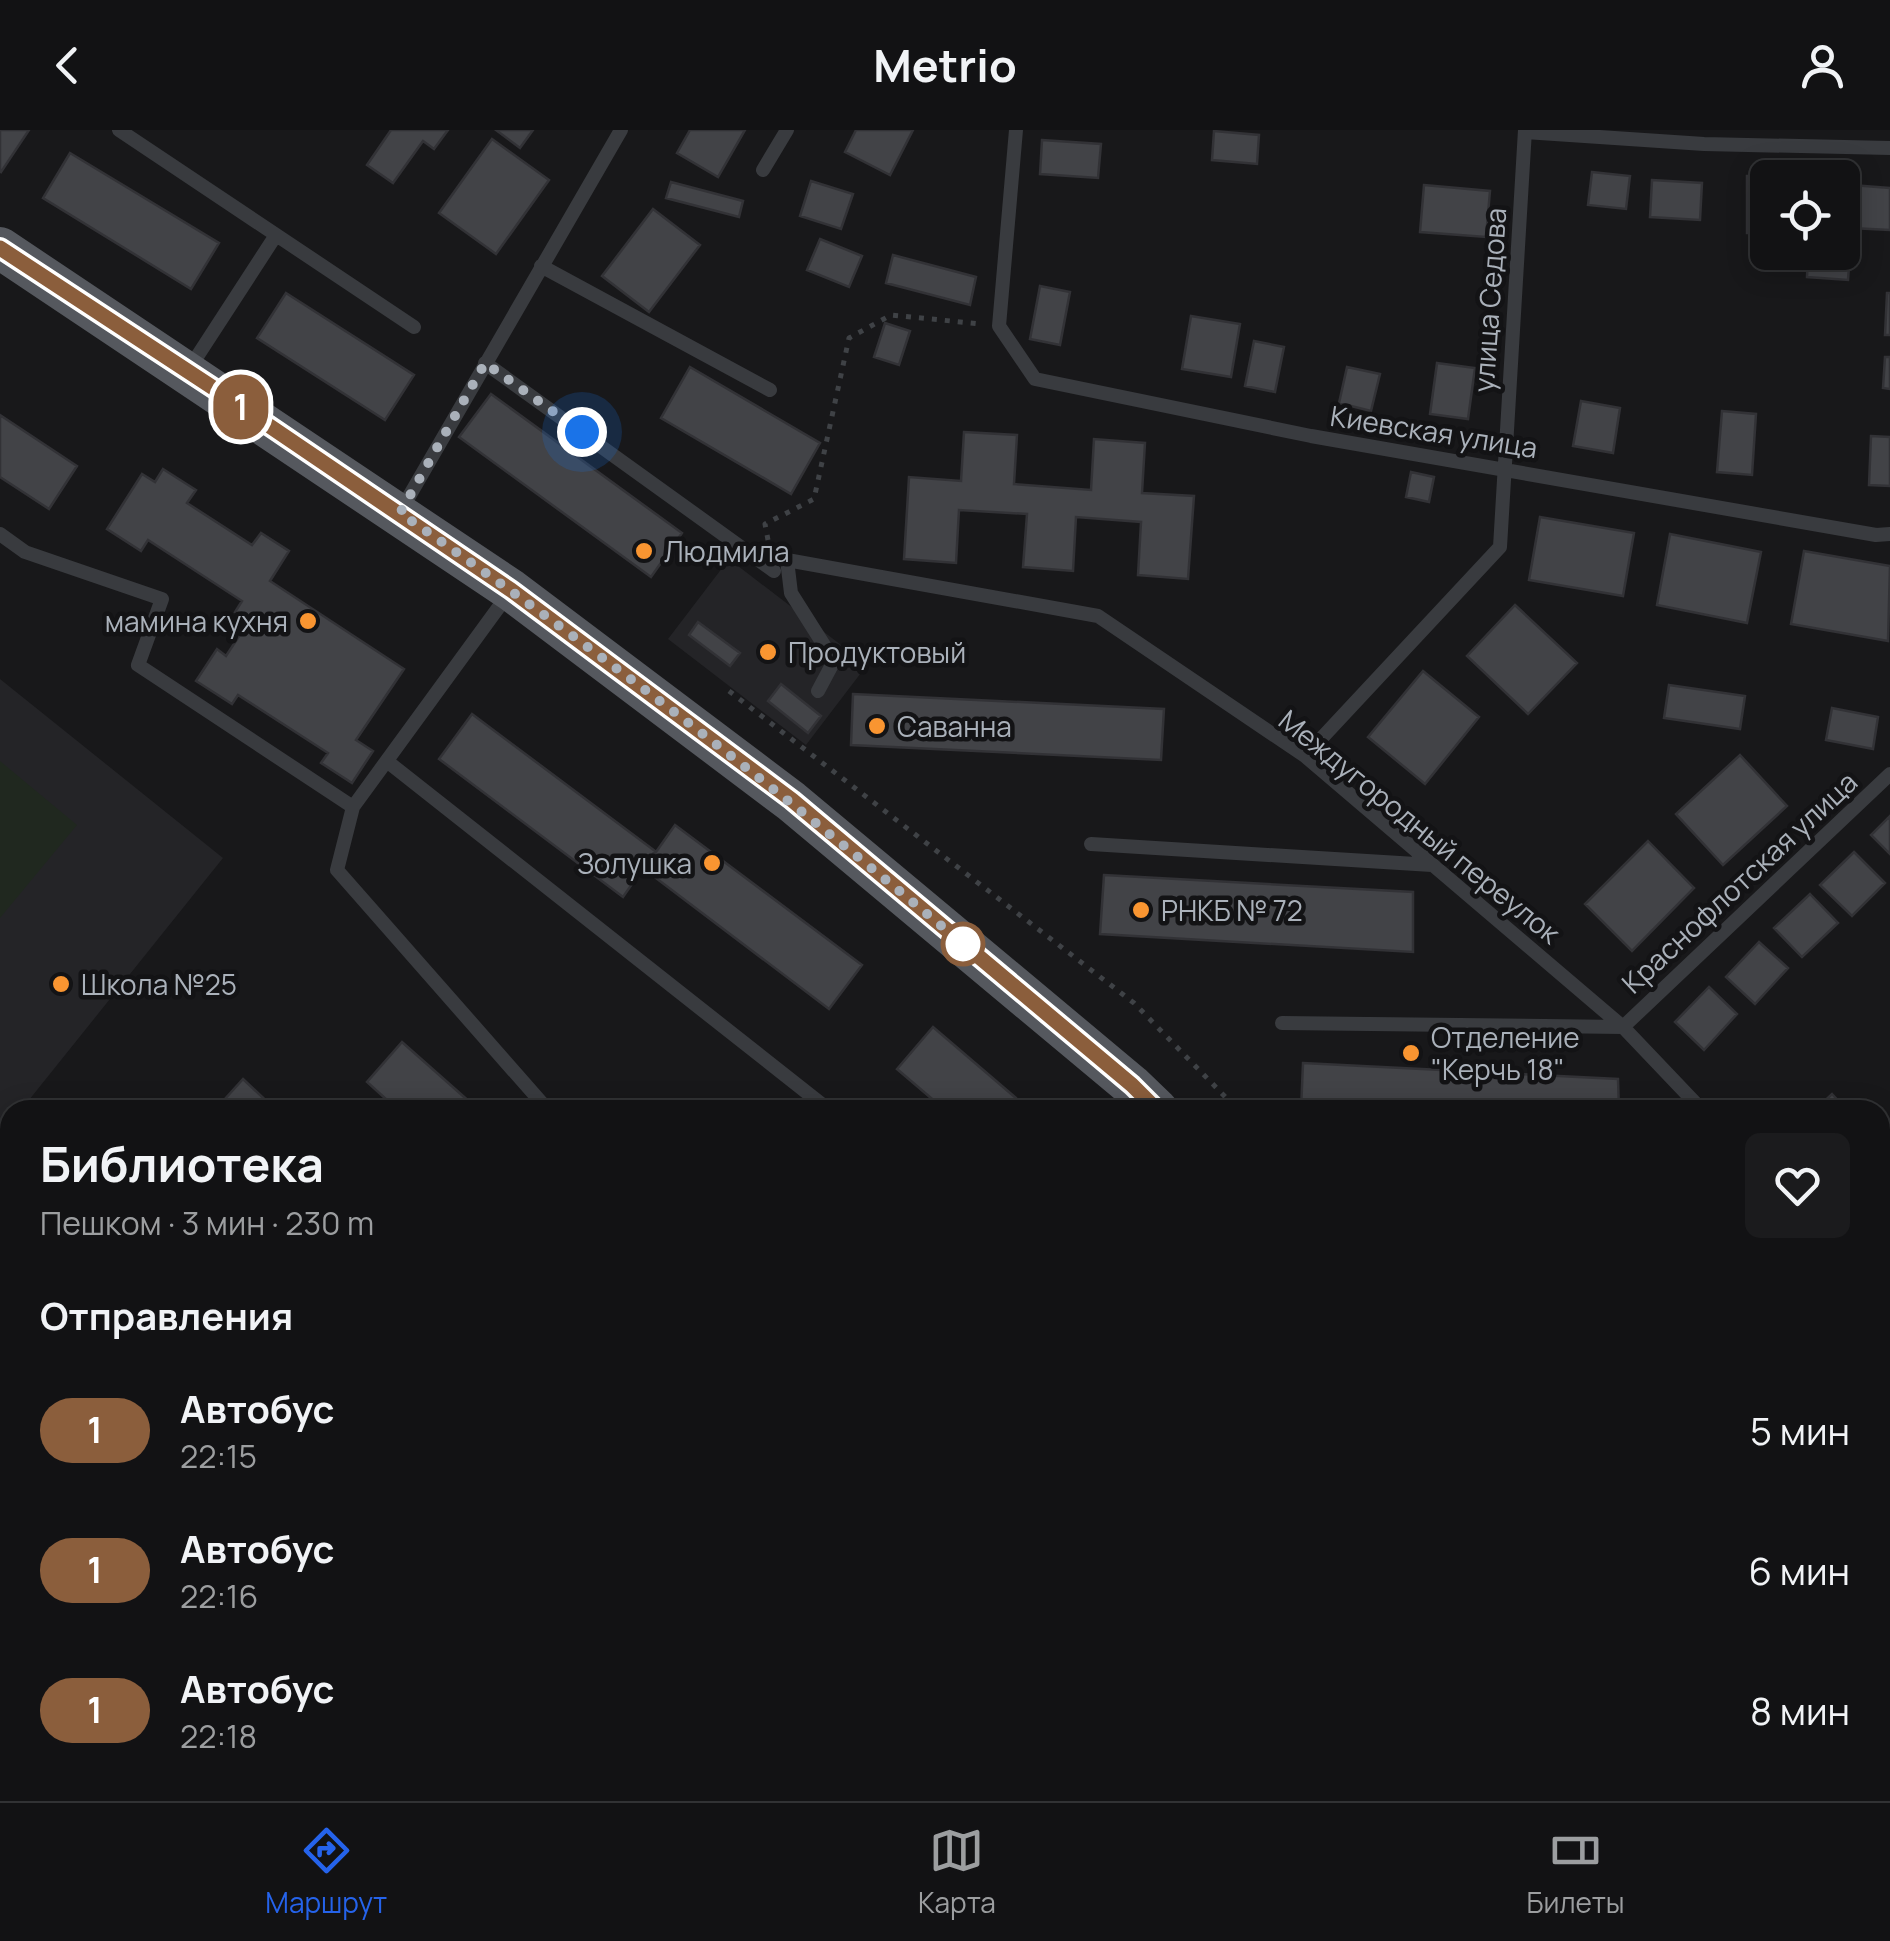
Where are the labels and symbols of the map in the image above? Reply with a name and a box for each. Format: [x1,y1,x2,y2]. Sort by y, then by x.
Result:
street label: улица Седова [1464,206,1514,394]
line badge: 1 [208,374,274,440]
street label: Киевская улица [1328,396,1540,466]
your location [557,407,607,457]
place label: Людмила [664,532,789,570]
marker: Людмила [633,540,655,562]
place label: мамина кухня [105,602,288,640]
marker: мамина кухня [297,610,319,632]
place label: Продуктовый [788,633,966,671]
marker: Продуктовый [757,641,779,663]
street label: Междугородный переулок [1271,701,1569,952]
place label: Саванна [897,707,1012,745]
marker: Саванна [866,715,888,737]
street label: Краснофлотская улица [1613,763,1865,1001]
place label: Золушка [577,844,692,882]
marker: Золушка [701,852,723,874]
place label: РНКБ № 72 [1161,891,1303,929]
marker: РНКБ № 72 [1130,899,1152,921]
unlabelled marker [942,923,984,965]
place label: Школа №25 [81,965,237,1003]
marker: Школа №25 [50,973,72,995]
place label: Отделение "Керчь 18" [1431,1018,1580,1088]
marker: Отделение "Керчь 18" [1400,1042,1422,1064]

